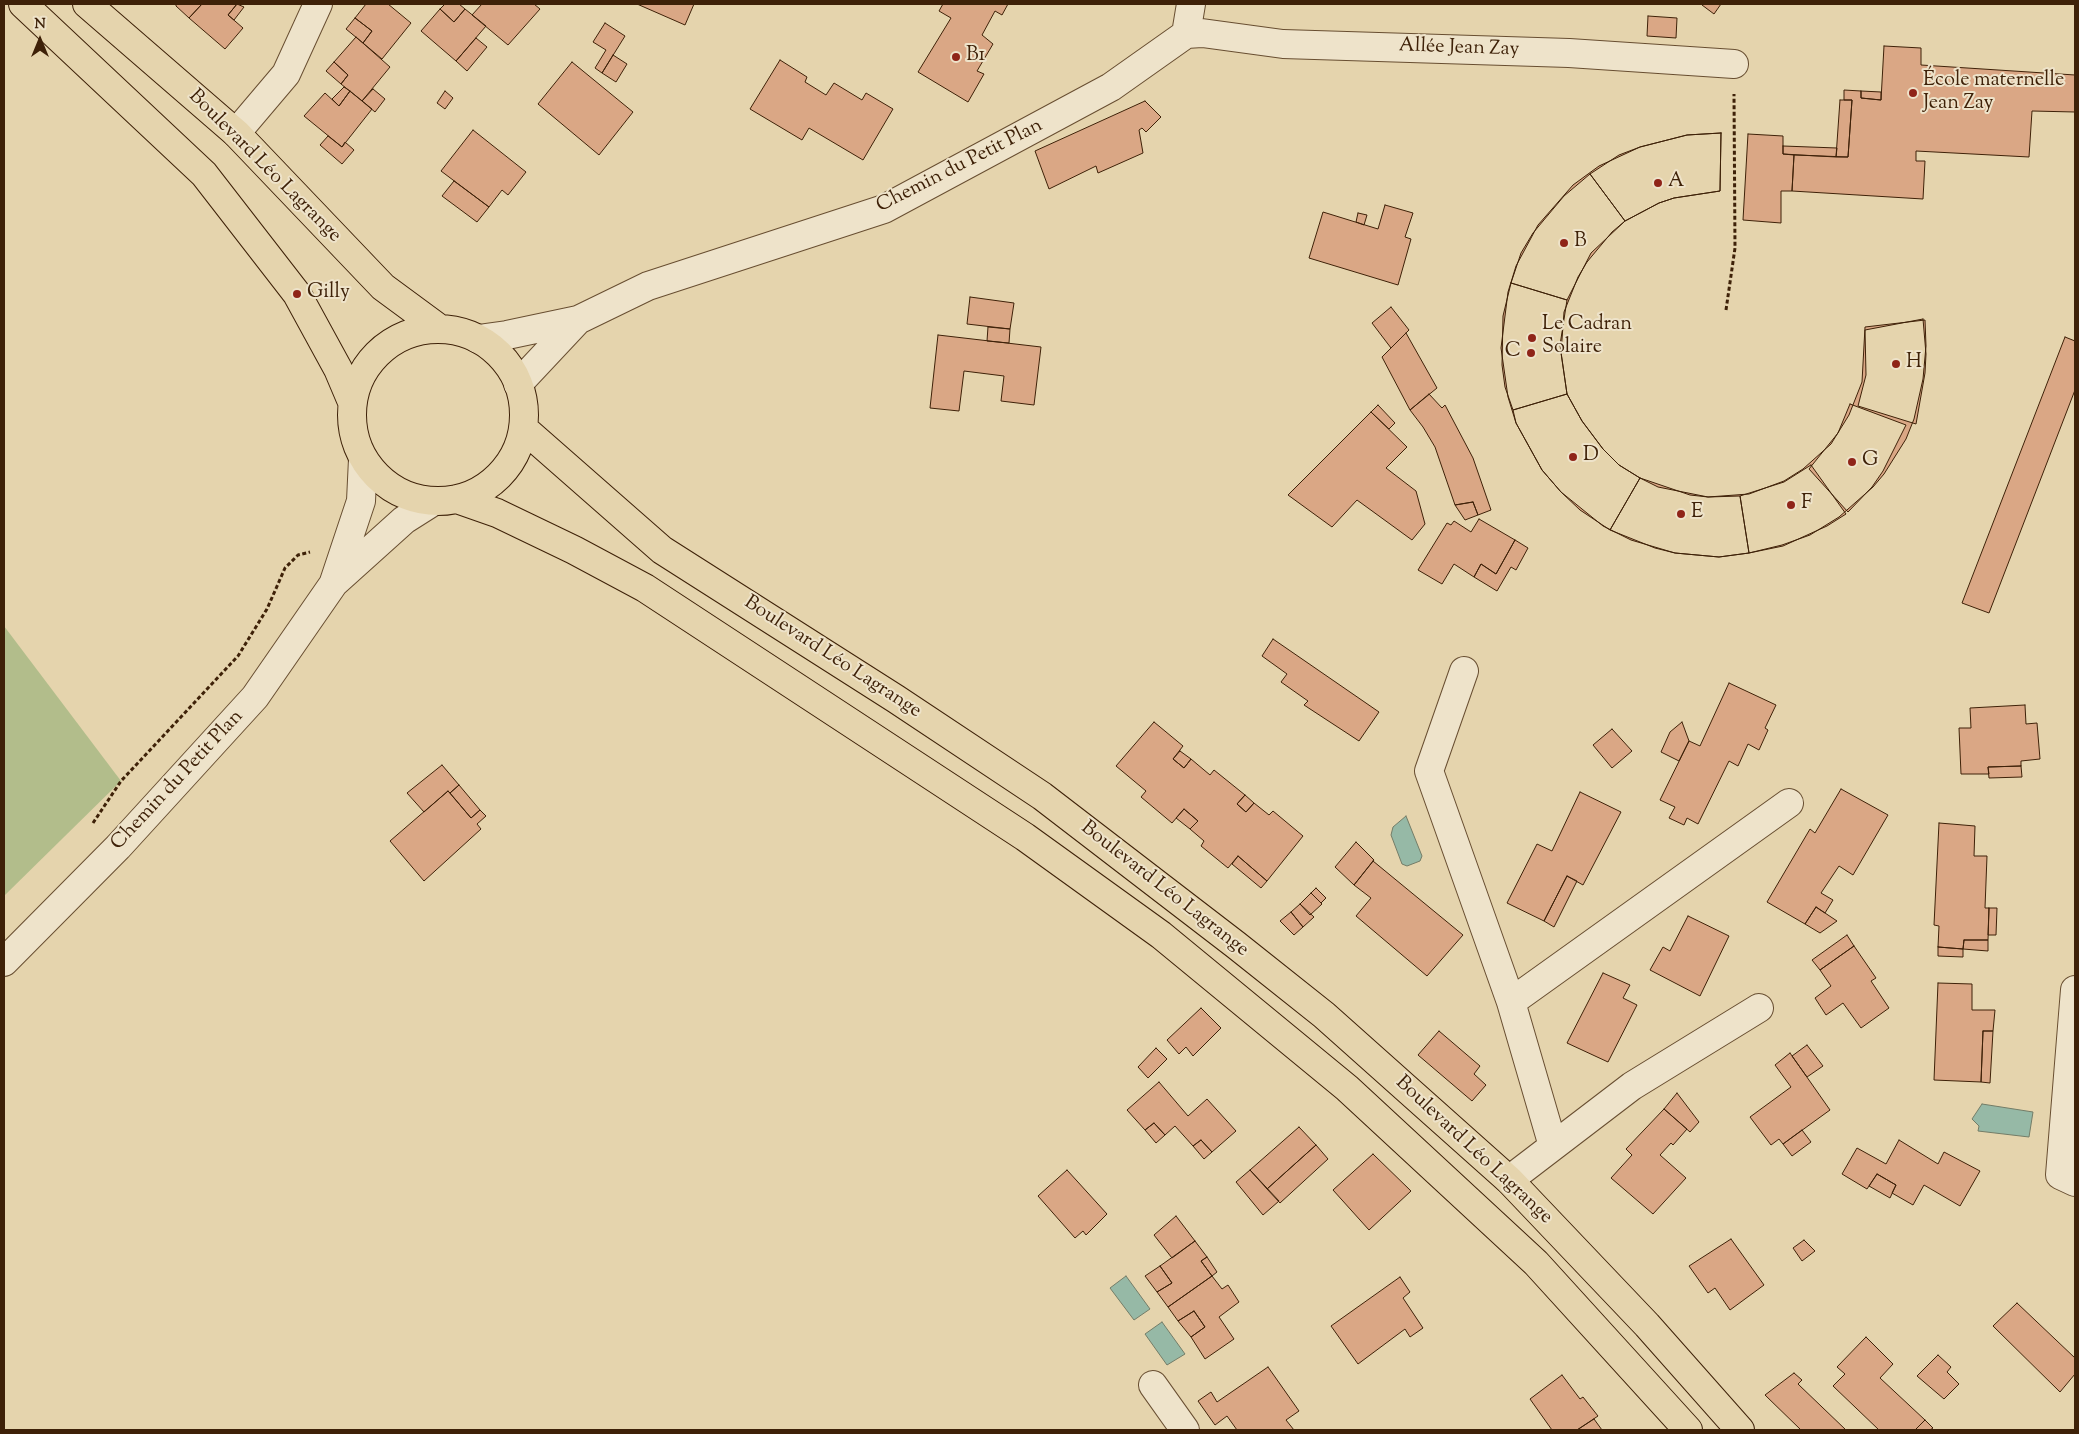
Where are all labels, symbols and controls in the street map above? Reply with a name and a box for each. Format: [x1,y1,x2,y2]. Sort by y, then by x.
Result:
north arrow [15,15,65,65]
text: N [34,15,46,35]
street label: Allée Jean Zay [1398,35,1520,63]
place label: B1 [966,45,985,69]
marker: B1 [950,51,962,63]
place label: École maternelle Jean Zay [1923,70,2064,117]
street label: Boulevard Léo Lagrange [182,85,346,249]
marker: École maternelle Jean Zay [1907,87,1919,99]
street label: Chemin du Petit Plan [873,115,1047,219]
place label: A [1668,171,1684,195]
marker: A [1652,177,1664,189]
place label: B [1574,231,1587,255]
marker: B [1558,237,1570,249]
place label: Gilly [307,282,350,306]
marker: Gilly [291,288,303,300]
place label: Le Cadran Solaire [1542,314,1632,361]
marker: Le Cadran Solaire [1526,332,1538,344]
place label: C [1505,341,1521,365]
marker: C [1525,347,1537,359]
place label: H [1906,352,1922,376]
marker: H [1890,358,1902,370]
place label: D [1583,445,1599,469]
place label: G [1862,450,1878,474]
marker: D [1567,451,1579,463]
marker: G [1846,456,1858,468]
place label: F [1801,493,1812,517]
marker: F [1785,499,1797,511]
place label: E [1691,502,1703,526]
marker: E [1675,508,1687,520]
street label: Boulevard Léo Lagrange [739,592,925,724]
street label: Chemin du Petit Plan [107,706,249,856]
street label: Boulevard Léo Lagrange [1075,817,1253,963]
street label: Boulevard Léo Lagrange [1389,1072,1557,1230]

